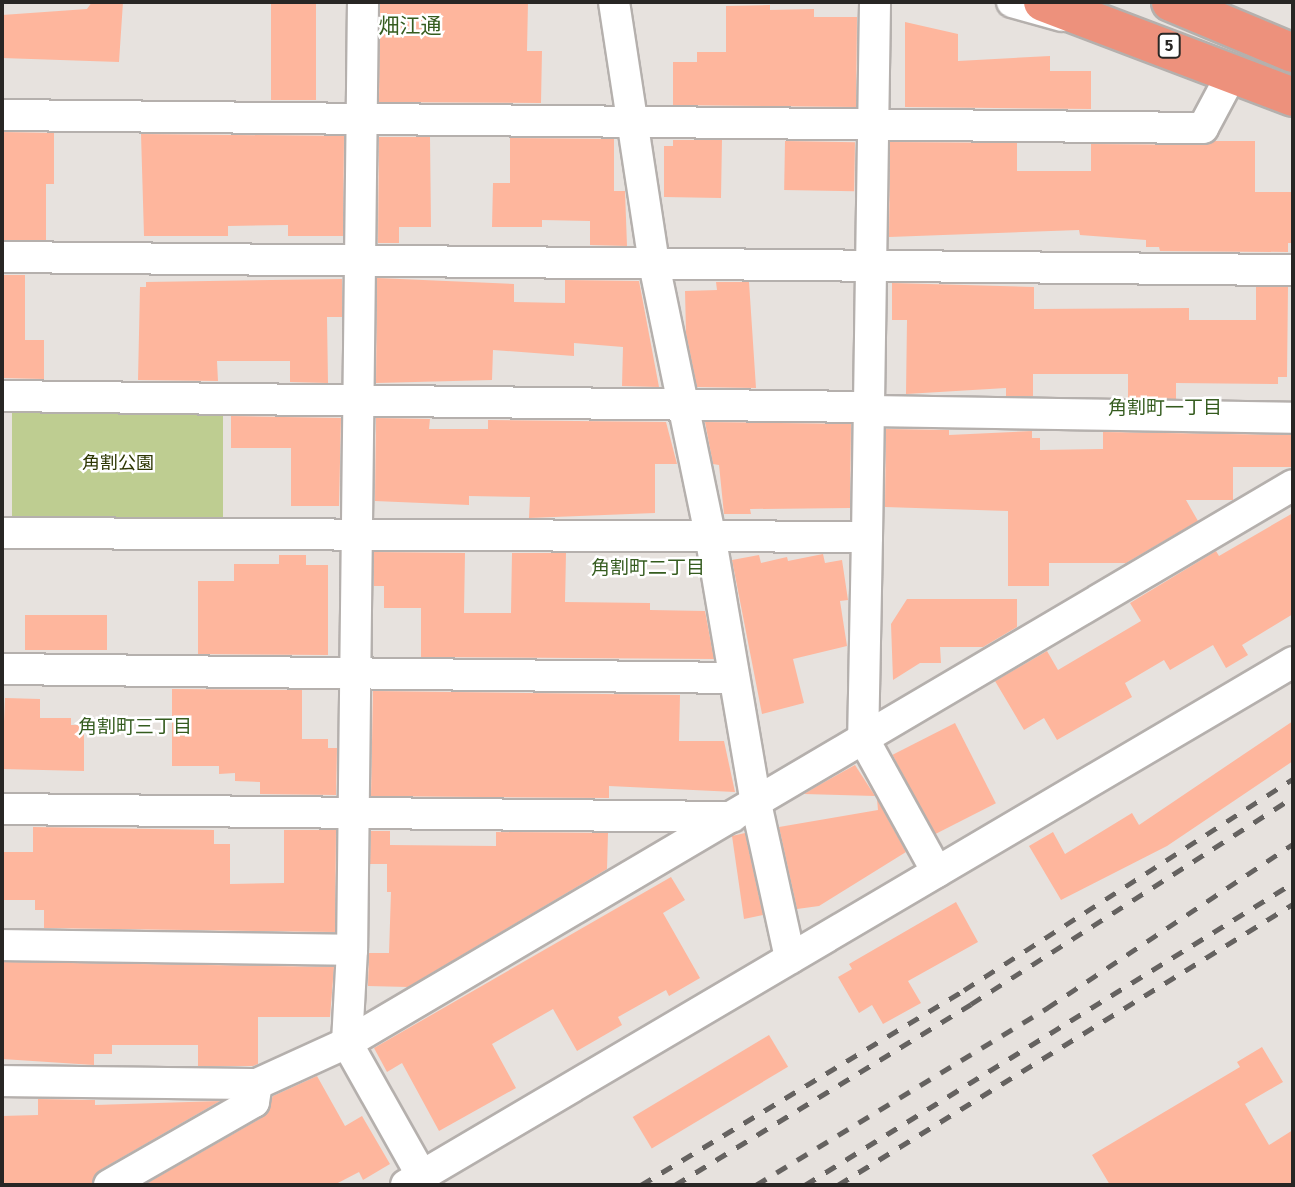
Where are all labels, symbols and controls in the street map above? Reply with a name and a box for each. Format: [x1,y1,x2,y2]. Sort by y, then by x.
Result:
district label: 畑江通 [379,13,441,39]
road number: 5 [1157,34,1181,58]
district label: 角割町一丁目 [1108,397,1222,419]
park label: 角割公園 [82,452,154,474]
district label: 角割町二丁目 [591,557,705,579]
district label: 角割町三丁目 [78,716,192,738]

